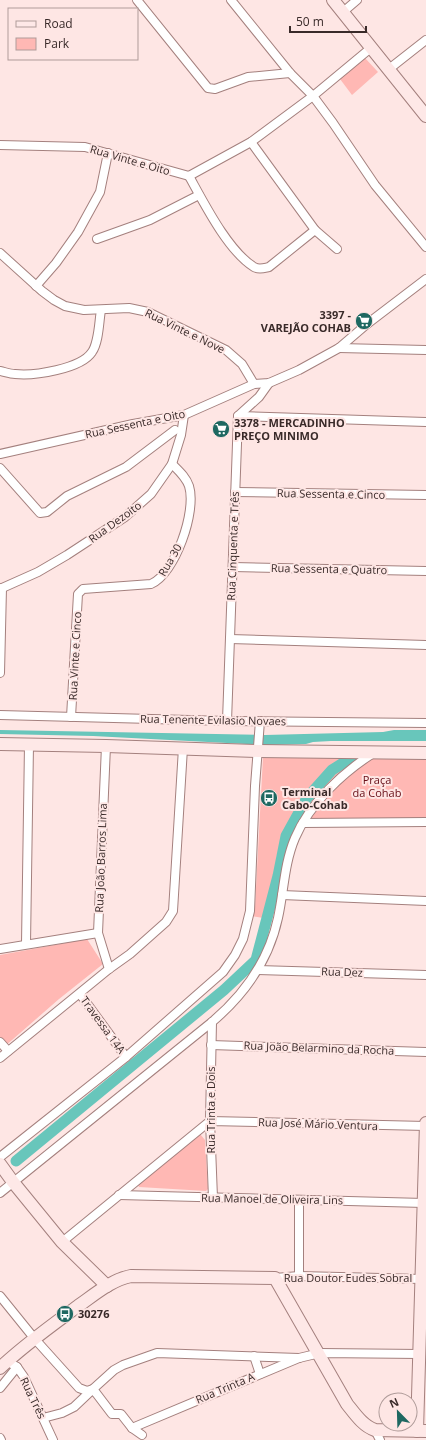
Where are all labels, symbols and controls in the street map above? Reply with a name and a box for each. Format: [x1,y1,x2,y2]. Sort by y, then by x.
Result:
legend [8,8,138,60]
scale bar [290,8,366,34]
text: 50 m [296,13,324,30]
text: Road [44,15,73,32]
text: Park [44,35,70,52]
street label: Rua Vinte e Oito [88,141,172,178]
street label: Rua Vinte e Nove [143,305,228,356]
place label: 3397 - VAREJÃO COHAB [261,307,351,335]
supermarket icon: 3397 - VAREJÃO COHAB [354,311,374,331]
street label: Rua Sessenta e Oito [83,406,187,441]
place label: 3378 - MERCADINHO PREÇO MINIMO [234,415,345,443]
supermarket icon: 3378 - MERCADINHO PREÇO MINIMO [211,419,231,439]
street label: Rua Sessenta e Cinco [277,485,386,502]
street label: Rua Cinquenta e Três [223,491,242,601]
street label: Rua Dezoito [85,497,144,546]
street label: Rua 30 [154,541,185,579]
street label: Rua Sessenta e Quatro [271,560,388,577]
street label: Rua Vinte e Cinco [65,611,84,701]
street label: Rua Tenente Evilasio Novaes [140,711,286,728]
park label: Praça da Cohab [353,772,402,800]
place label: Terminal Cabo-Cohab [282,784,348,812]
bus stop icon: Terminal Cabo-Cohab [259,788,279,808]
street label: Rua João Barros Lima [91,803,110,913]
street label: Rua Dez [321,963,363,980]
street label: Travessa 14A [78,993,129,1056]
street label: Rua João Belarmino da Rocha [243,1037,395,1058]
street label: Rua Trinta e Dois [203,1066,218,1154]
street label: Rua José Mário Ventura [258,1114,378,1133]
street label: Rua Manoel de Oliveira Lins [201,1190,343,1207]
street label: Rua Doutor Eudes Sobral [284,1270,412,1285]
bus stop icon: 30276 [55,1304,75,1324]
place label: 30276 [78,1306,109,1321]
street label: Rua Trinta A [193,1368,257,1407]
street label: Rua Três [17,1375,50,1421]
north arrow [378,1392,418,1432]
text: N [387,1394,401,1411]

